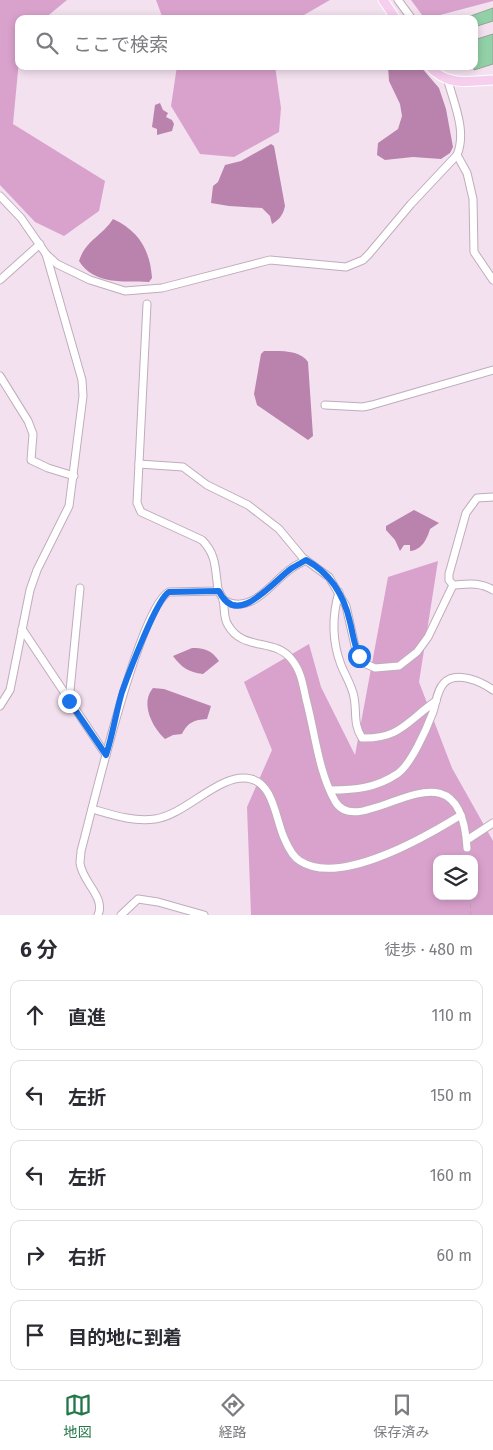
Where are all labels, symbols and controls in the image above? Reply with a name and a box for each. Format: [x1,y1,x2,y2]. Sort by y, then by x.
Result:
search box [15,15,478,70]
icon: search [33,29,61,57]
text: ここで検索 [73,33,168,56]
route start [348,645,371,668]
route end [58,690,81,713]
map controls [433,855,478,900]
button: layers [433,855,478,900]
text: 6 分 [20,937,58,963]
text: 徒歩 · 480 m [384,940,473,959]
icon: ahead [21,1001,49,1029]
text: 直進 [68,1006,106,1029]
text: 110 m [431,1006,472,1025]
icon: left [21,1081,49,1109]
text: 左折 [68,1086,106,1109]
text: 150 m [430,1086,472,1105]
icon: left [21,1161,49,1189]
text: 左折 [68,1166,106,1189]
text: 160 m [430,1166,472,1185]
icon: right [21,1241,49,1269]
text: 右折 [68,1246,106,1269]
text: 60 m [437,1246,472,1265]
icon: arrive [21,1321,49,1349]
text: 目的地に到着 [68,1326,182,1349]
tab: 地図 [64,1391,92,1441]
tab: 経路 [219,1391,247,1441]
tab: 保存済み [374,1391,430,1441]

